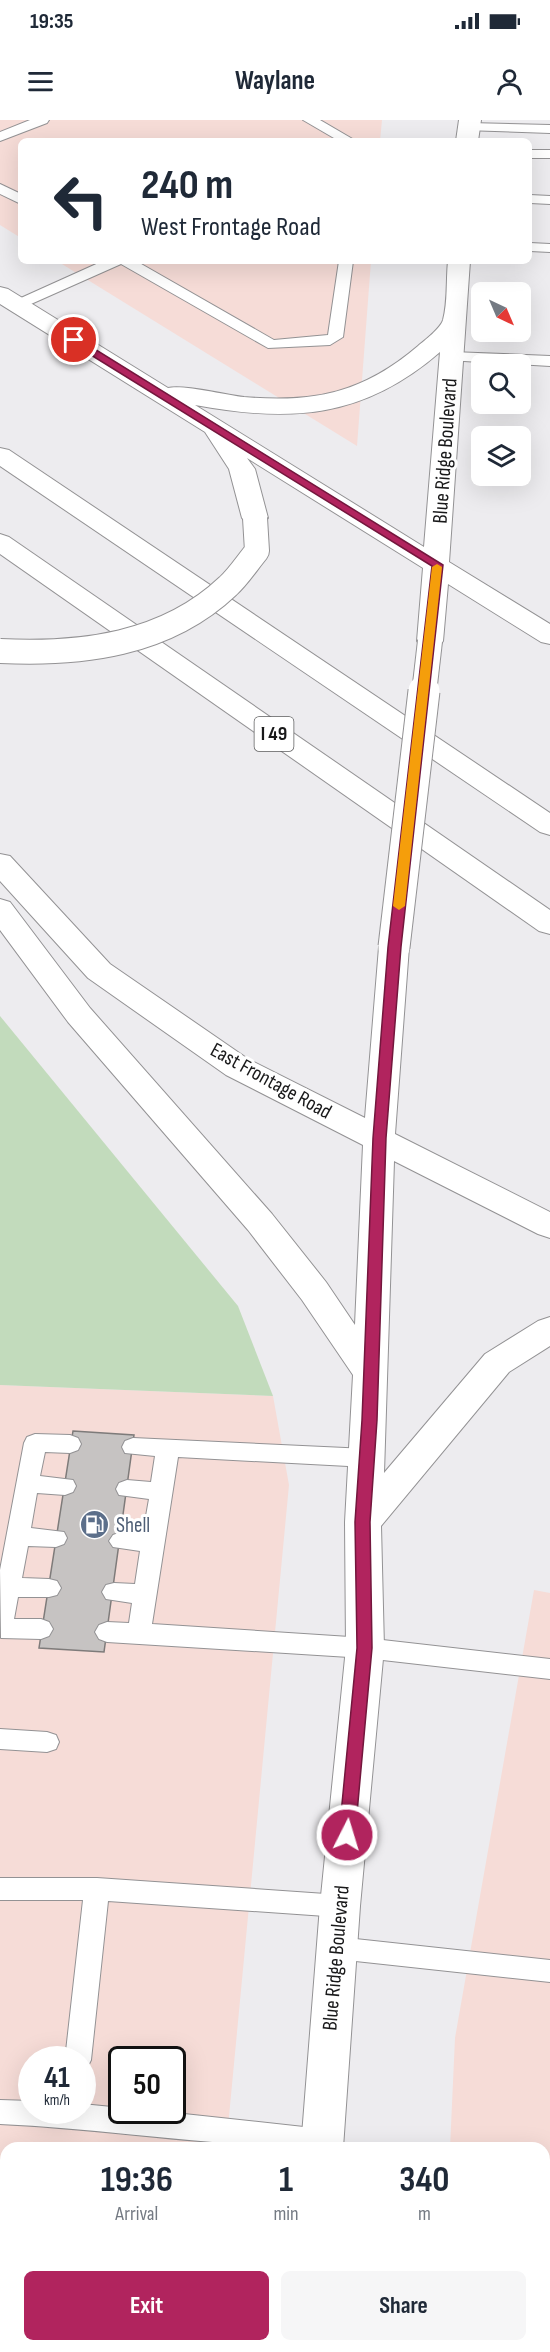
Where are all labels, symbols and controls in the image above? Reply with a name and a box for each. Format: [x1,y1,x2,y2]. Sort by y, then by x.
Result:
text: 19:35 [30,8,73,35]
icon: menu [24,65,57,98]
text: Waylane [235,65,315,97]
icon: person [493,65,526,98]
text: 240 m [141,160,233,211]
icon: left [42,162,120,240]
text: West Frontage Road [141,211,321,243]
north arrow [471,282,531,342]
map controls [471,282,531,486]
pin [48,314,99,365]
icon: arrive [57,323,90,356]
button: search [471,354,531,414]
street label: Blue Ridge Boulevard [427,377,463,525]
button: layers [471,426,531,486]
road number: I 49 [254,717,294,751]
street label: East Frontage Road [206,1037,336,1125]
fuel station icon: Shell [79,1509,111,1541]
place label: Shell [116,1513,150,1538]
position arrow [315,1803,379,1867]
street label: Blue Ridge Boulevard [317,1884,355,2032]
speed limit sign: 50 [108,2046,186,2124]
text: 41 [44,2060,70,2096]
text: km/h [44,2091,70,2110]
text: 19:36 [101,2159,173,2202]
text: 1 [279,2159,293,2202]
text: 340 [399,2159,449,2202]
text: Arrival [115,2202,158,2226]
text: min [274,2202,299,2226]
text: m [418,2202,431,2226]
button: Exit [24,2271,269,2340]
button: Share [281,2271,526,2340]

